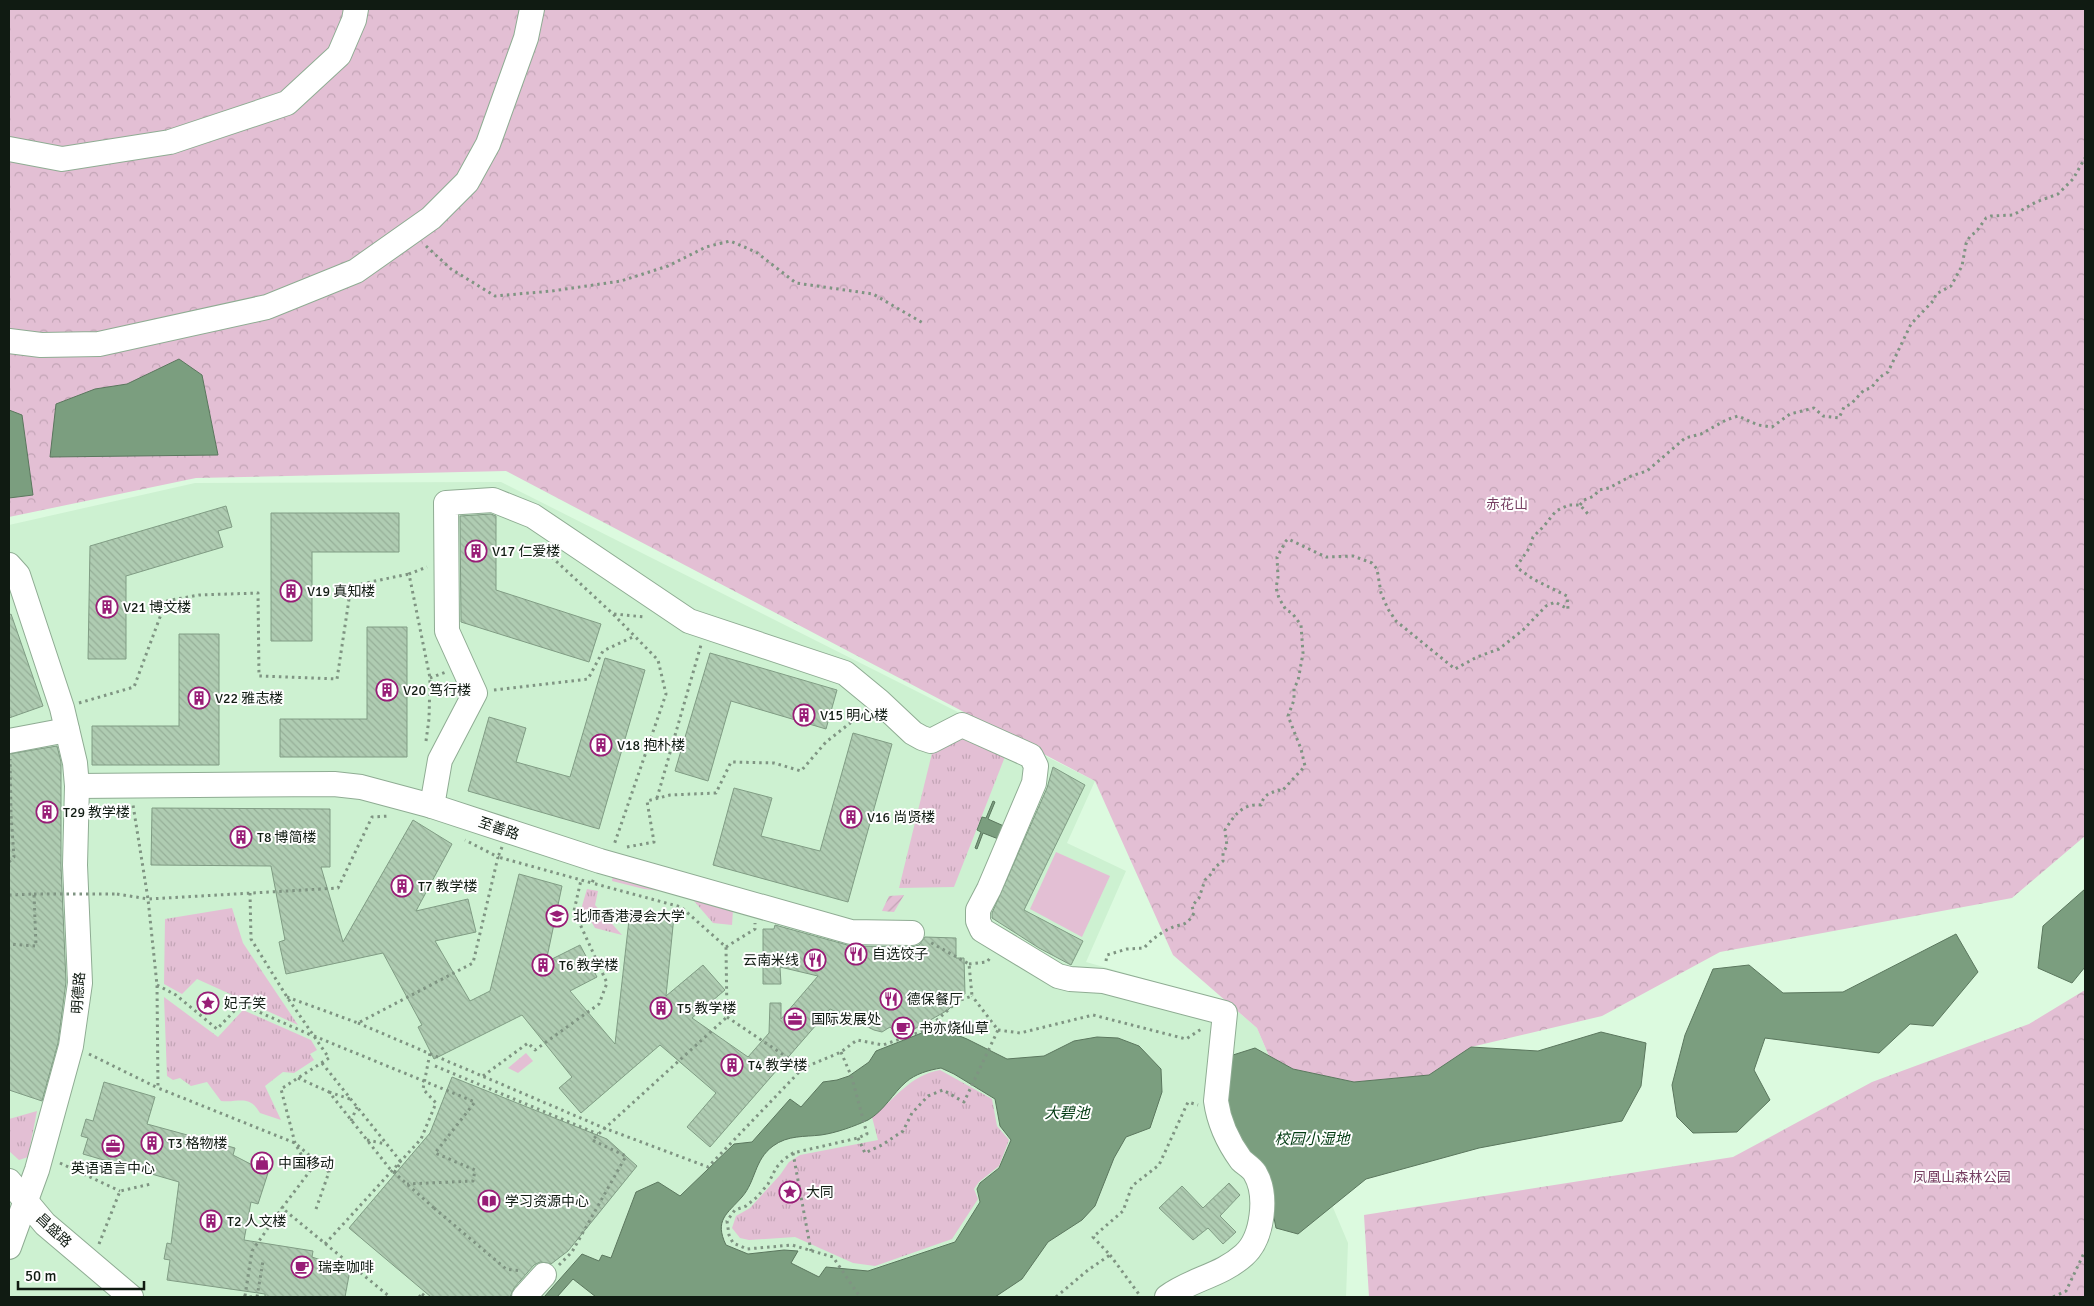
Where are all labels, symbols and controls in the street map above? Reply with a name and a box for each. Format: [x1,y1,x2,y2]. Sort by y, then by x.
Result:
park label: 赤花山 [1486,496,1528,513]
building icon: V17 仁爱楼 [464,539,488,563]
place label: V17 仁爱楼 [492,543,560,560]
building icon: V19 真知楼 [279,579,303,603]
place label: V19 真知楼 [307,583,375,600]
building icon: V21 博文楼 [95,595,119,619]
place label: V21 博文楼 [123,599,191,616]
building icon: V20 笃行楼 [375,678,399,702]
place label: V20 笃行楼 [403,682,471,699]
building icon: V22 雅志楼 [187,686,211,710]
place label: V22 雅志楼 [215,690,283,707]
building icon: V15 明心楼 [792,703,816,727]
place label: V15 明心楼 [820,707,888,724]
building icon: V18 抱朴楼 [589,733,613,757]
place label: V18 抱朴楼 [617,737,685,754]
building icon: T29 教学楼 [35,800,59,824]
place label: T29 教学楼 [63,804,130,821]
building icon: V16 尚贤楼 [839,805,863,829]
place label: V16 尚贤楼 [867,809,935,826]
street label: 至善路 [476,814,521,843]
building icon: T8 博简楼 [229,825,253,849]
place label: T8 博简楼 [257,829,317,846]
building icon: T7 教学楼 [390,874,414,898]
place label: T7 教学楼 [418,878,478,895]
school or university icon: 北师香港浸会大学 [545,904,569,928]
place label: 北师香港浸会大学 [573,908,685,925]
restaurant icon: 自选饺子 [844,942,868,966]
place label: 自选饺子 [872,946,928,963]
restaurant icon: 云南米线 [803,948,827,972]
place label: 云南米线 [743,952,799,969]
building icon: T6 教学楼 [531,953,555,977]
place label: T6 教学楼 [559,957,619,974]
street label: 明德路 [69,971,88,1015]
restaurant icon: 德保餐厅 [879,987,903,1011]
place icon: 妃子笑 [196,991,220,1015]
place label: 德保餐厅 [907,991,963,1008]
place label: 妃子笑 [224,995,266,1012]
building icon: T5 教学楼 [649,996,673,1020]
place label: T5 教学楼 [677,1000,737,1017]
office icon: 国际发展处 [783,1007,807,1031]
place label: 国际发展处 [811,1011,881,1028]
cafe icon: 书亦烧仙草 [891,1016,915,1040]
place label: 书亦烧仙草 [919,1020,989,1037]
building icon: T4 教学楼 [720,1053,744,1077]
place label: T4 教学楼 [748,1057,808,1074]
water label: 大碧池 [1044,1104,1091,1122]
water label: 校园小湿地 [1274,1130,1351,1148]
building icon: T3 格物楼 [140,1131,164,1155]
office icon: 英语语言中心 [101,1134,125,1158]
place label: T3 格物楼 [168,1135,228,1152]
shop icon: 中国移动 [250,1151,274,1175]
place label: 中国移动 [278,1155,334,1172]
place label: 英语语言中心 [71,1160,155,1177]
park label: 凤凰山森林公园 [1913,1169,2011,1186]
place icon: 大同 [778,1180,802,1204]
place label: 大同 [806,1184,834,1201]
library icon: 学习资源中心 [477,1189,501,1213]
place label: 学习资源中心 [505,1193,589,1210]
building icon: T2 人文楼 [199,1209,223,1233]
street label: 昌盛路 [33,1210,75,1251]
place label: T2 人文楼 [227,1213,287,1230]
cafe icon: 瑞幸咖啡 [290,1255,314,1279]
scale bar [18,1258,144,1290]
place label: 瑞幸咖啡 [318,1259,374,1276]
text: 50 m [25,1267,56,1285]

